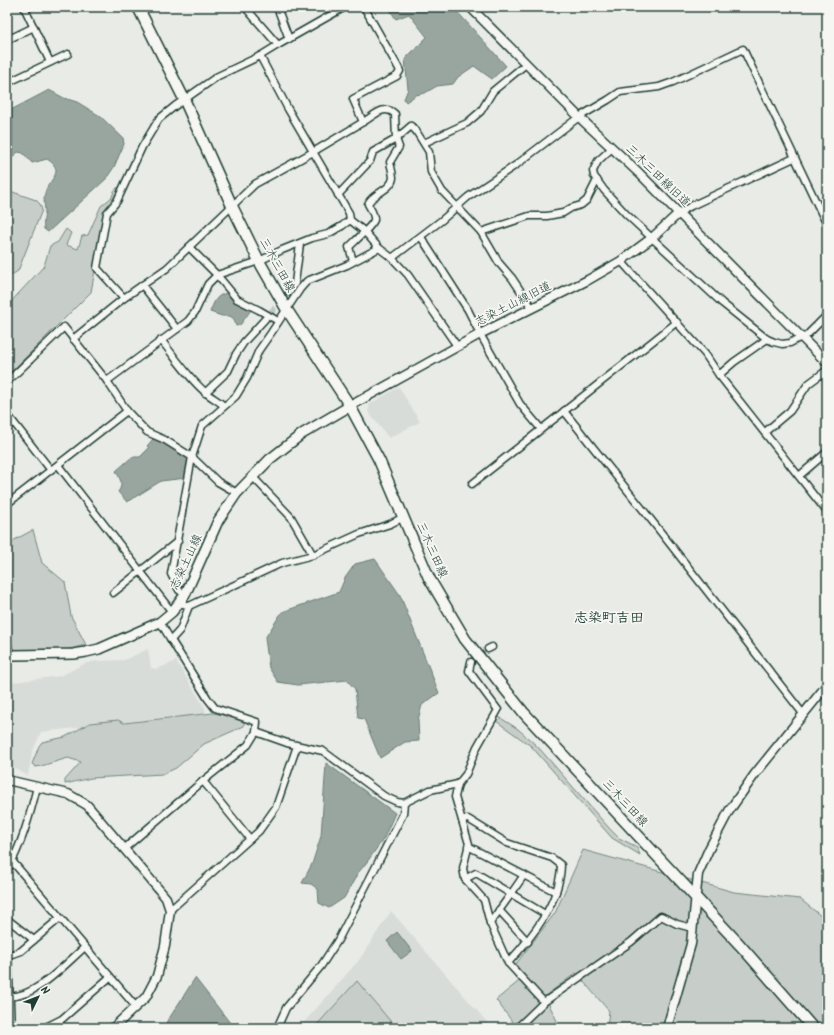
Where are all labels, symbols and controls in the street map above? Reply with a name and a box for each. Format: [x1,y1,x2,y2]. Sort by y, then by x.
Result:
street label: 三木三田線旧道 [621,140,695,212]
street label: 三木三田線 [254,234,300,296]
street label: 志染土山線旧道 [471,276,555,332]
street label: 三木三田線 [411,519,453,581]
street label: 志染土山線 [165,531,207,593]
district label: 志染町吉田 [574,607,644,629]
street label: 三木三田線 [598,775,652,831]
north arrow [18,977,58,1017]
text: N [36,982,54,1000]

